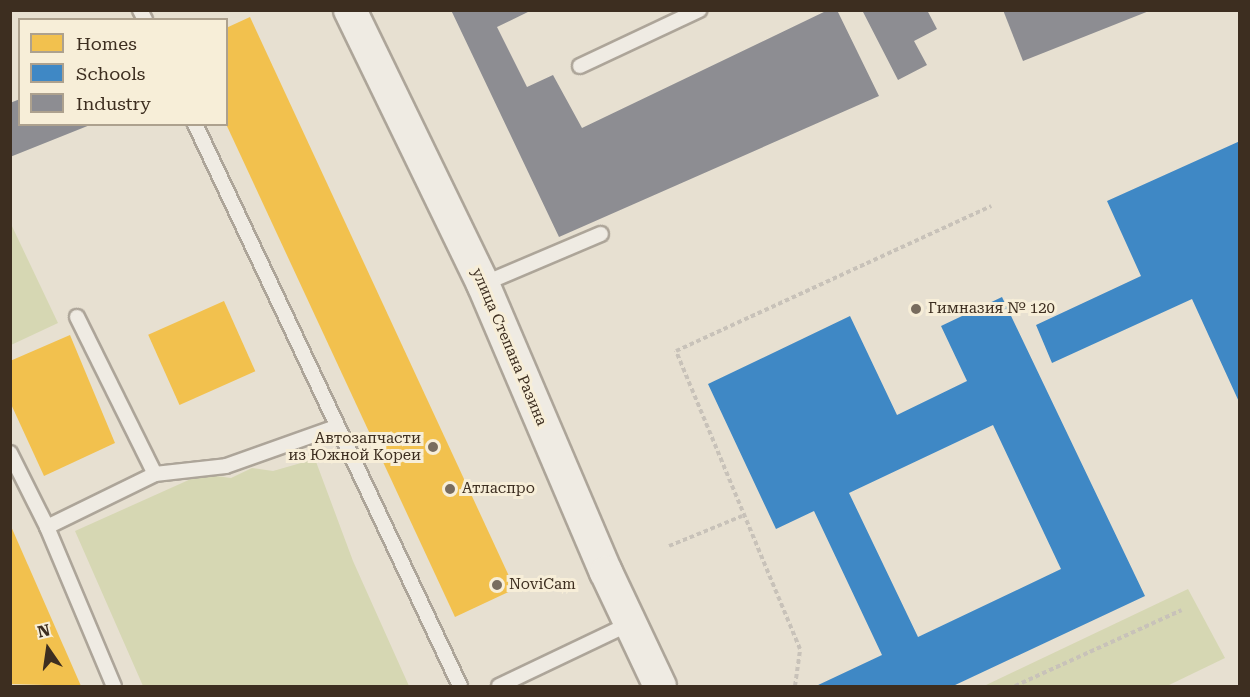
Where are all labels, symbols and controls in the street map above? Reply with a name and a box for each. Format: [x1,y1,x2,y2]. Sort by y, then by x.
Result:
legend [18,18,228,126]
text: Homes [76,33,137,54]
text: Schools [76,63,145,84]
text: Industry [76,93,151,114]
street label: улица Степана Разина [468,265,550,429]
place label: Гимназия № 120 [928,300,1055,318]
marker: Гимназия № 120 [909,302,923,316]
place label: Автозапчасти из Южной Кореи [288,429,421,464]
marker: Автозапчасти из Южной Кореи [426,440,440,454]
place label: Атласпро [462,480,535,498]
marker: Атласпро [443,482,457,496]
place label: NoviСam [509,576,576,594]
marker: NoviСam [490,578,504,592]
north arrow [18,619,78,679]
text: N [36,620,52,642]

